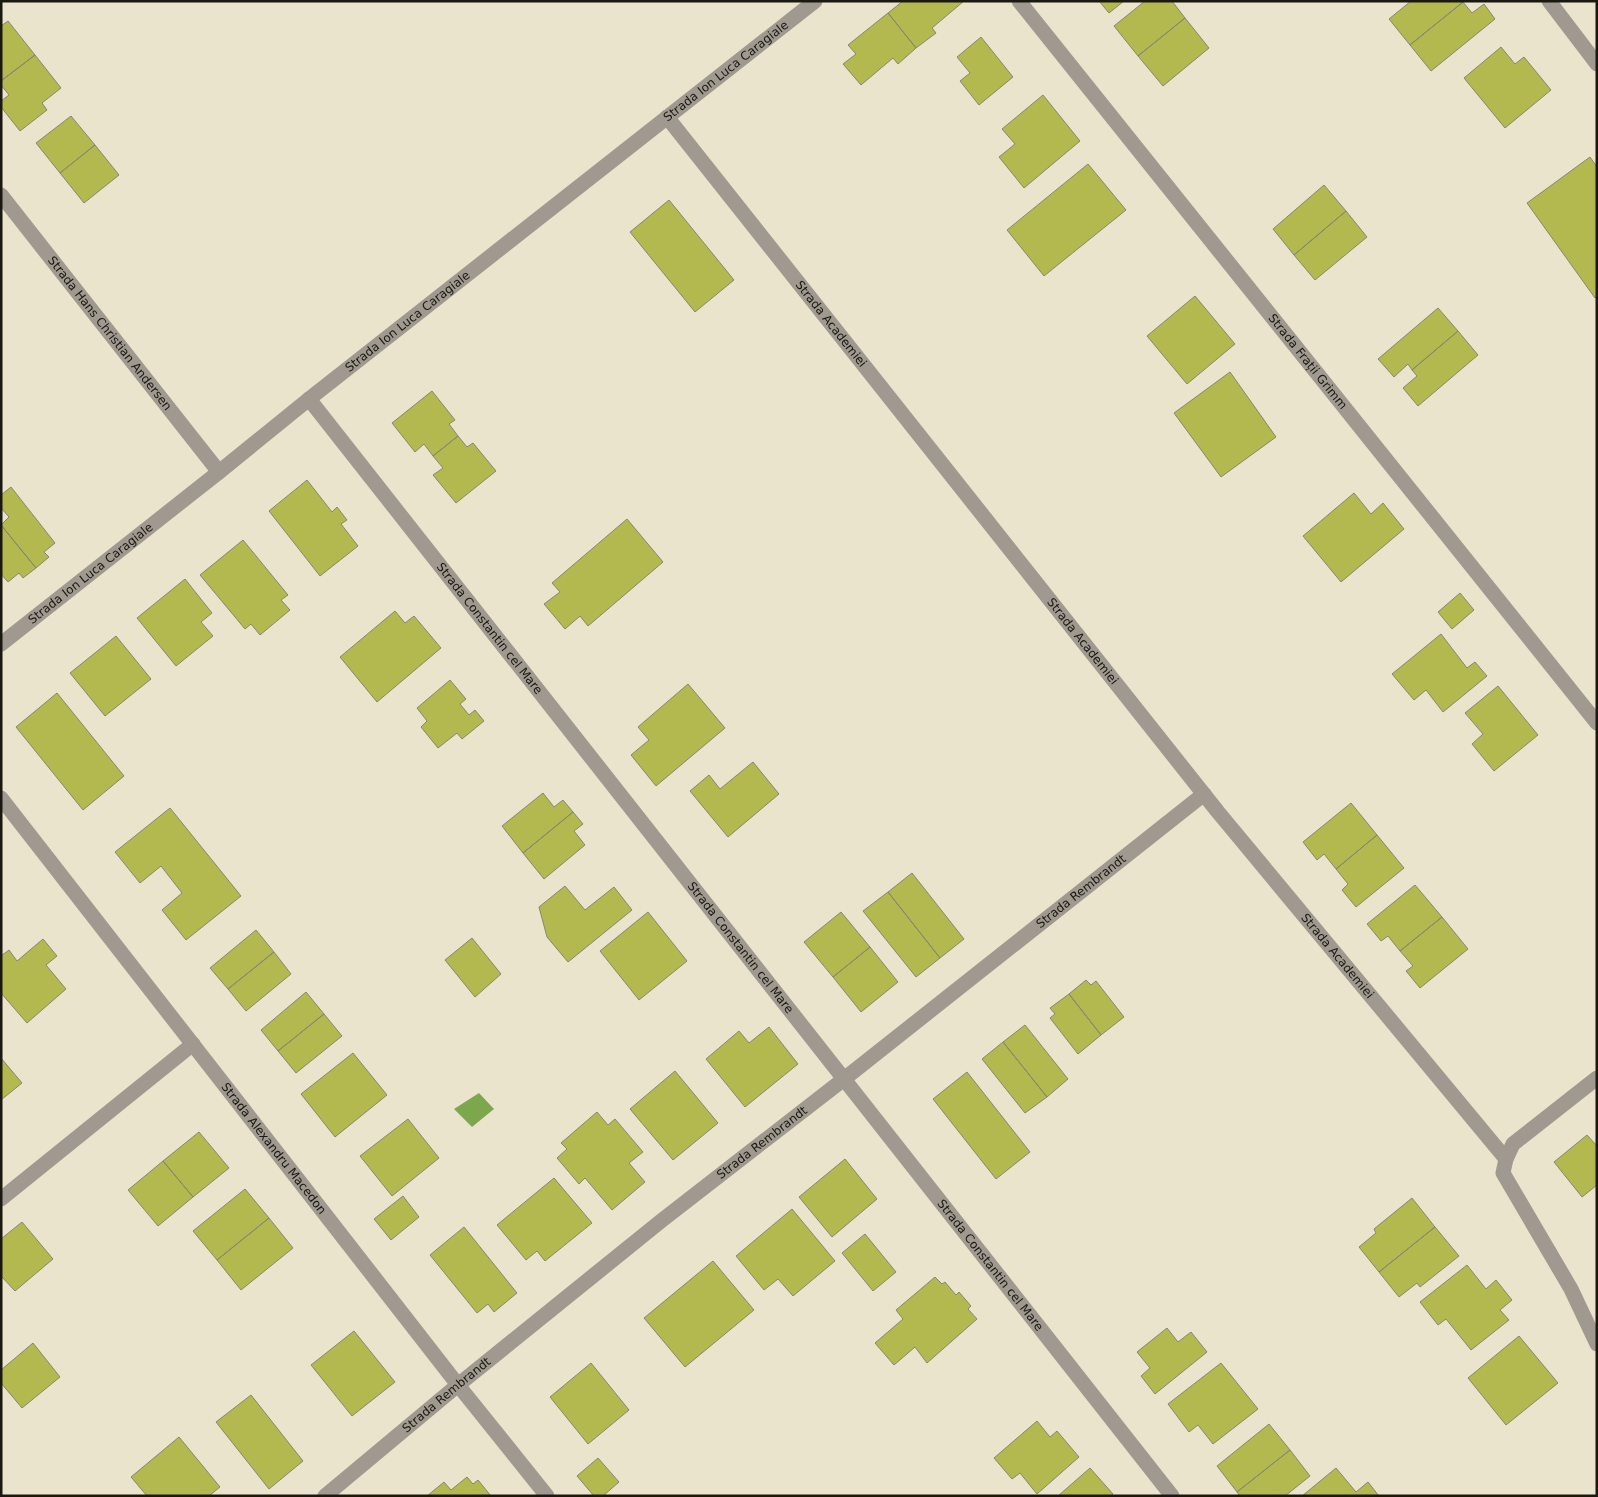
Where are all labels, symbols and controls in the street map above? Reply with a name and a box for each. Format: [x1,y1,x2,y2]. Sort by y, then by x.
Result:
street label: Strada Ion Luca Caragiale [661,18,791,124]
street label: Strada Hans Christian Andersen [45,254,175,413]
street label: Strada Ion Luca Caragiale [342,268,473,375]
street label: Strada Academiei [793,278,869,370]
street label: Strada Frații Grimm [1265,311,1350,412]
street label: Strada Ion Luca Caragiale [25,520,156,627]
street label: Strada Constantin cel Mare [434,560,545,697]
street label: Strada Academiei [1044,595,1121,687]
street label: Strada Rembrandt [1033,852,1129,931]
street label: Strada Constantin cel Mare [685,879,797,1016]
street label: Strada Academiei [1298,911,1377,1001]
street label: Strada Alexandru Macedon [218,1080,329,1217]
street label: Strada Rembrandt [714,1103,810,1182]
street label: Strada Constantin cel Mare [934,1197,1046,1334]
street label: Strada Rembrandt [400,1354,494,1435]

